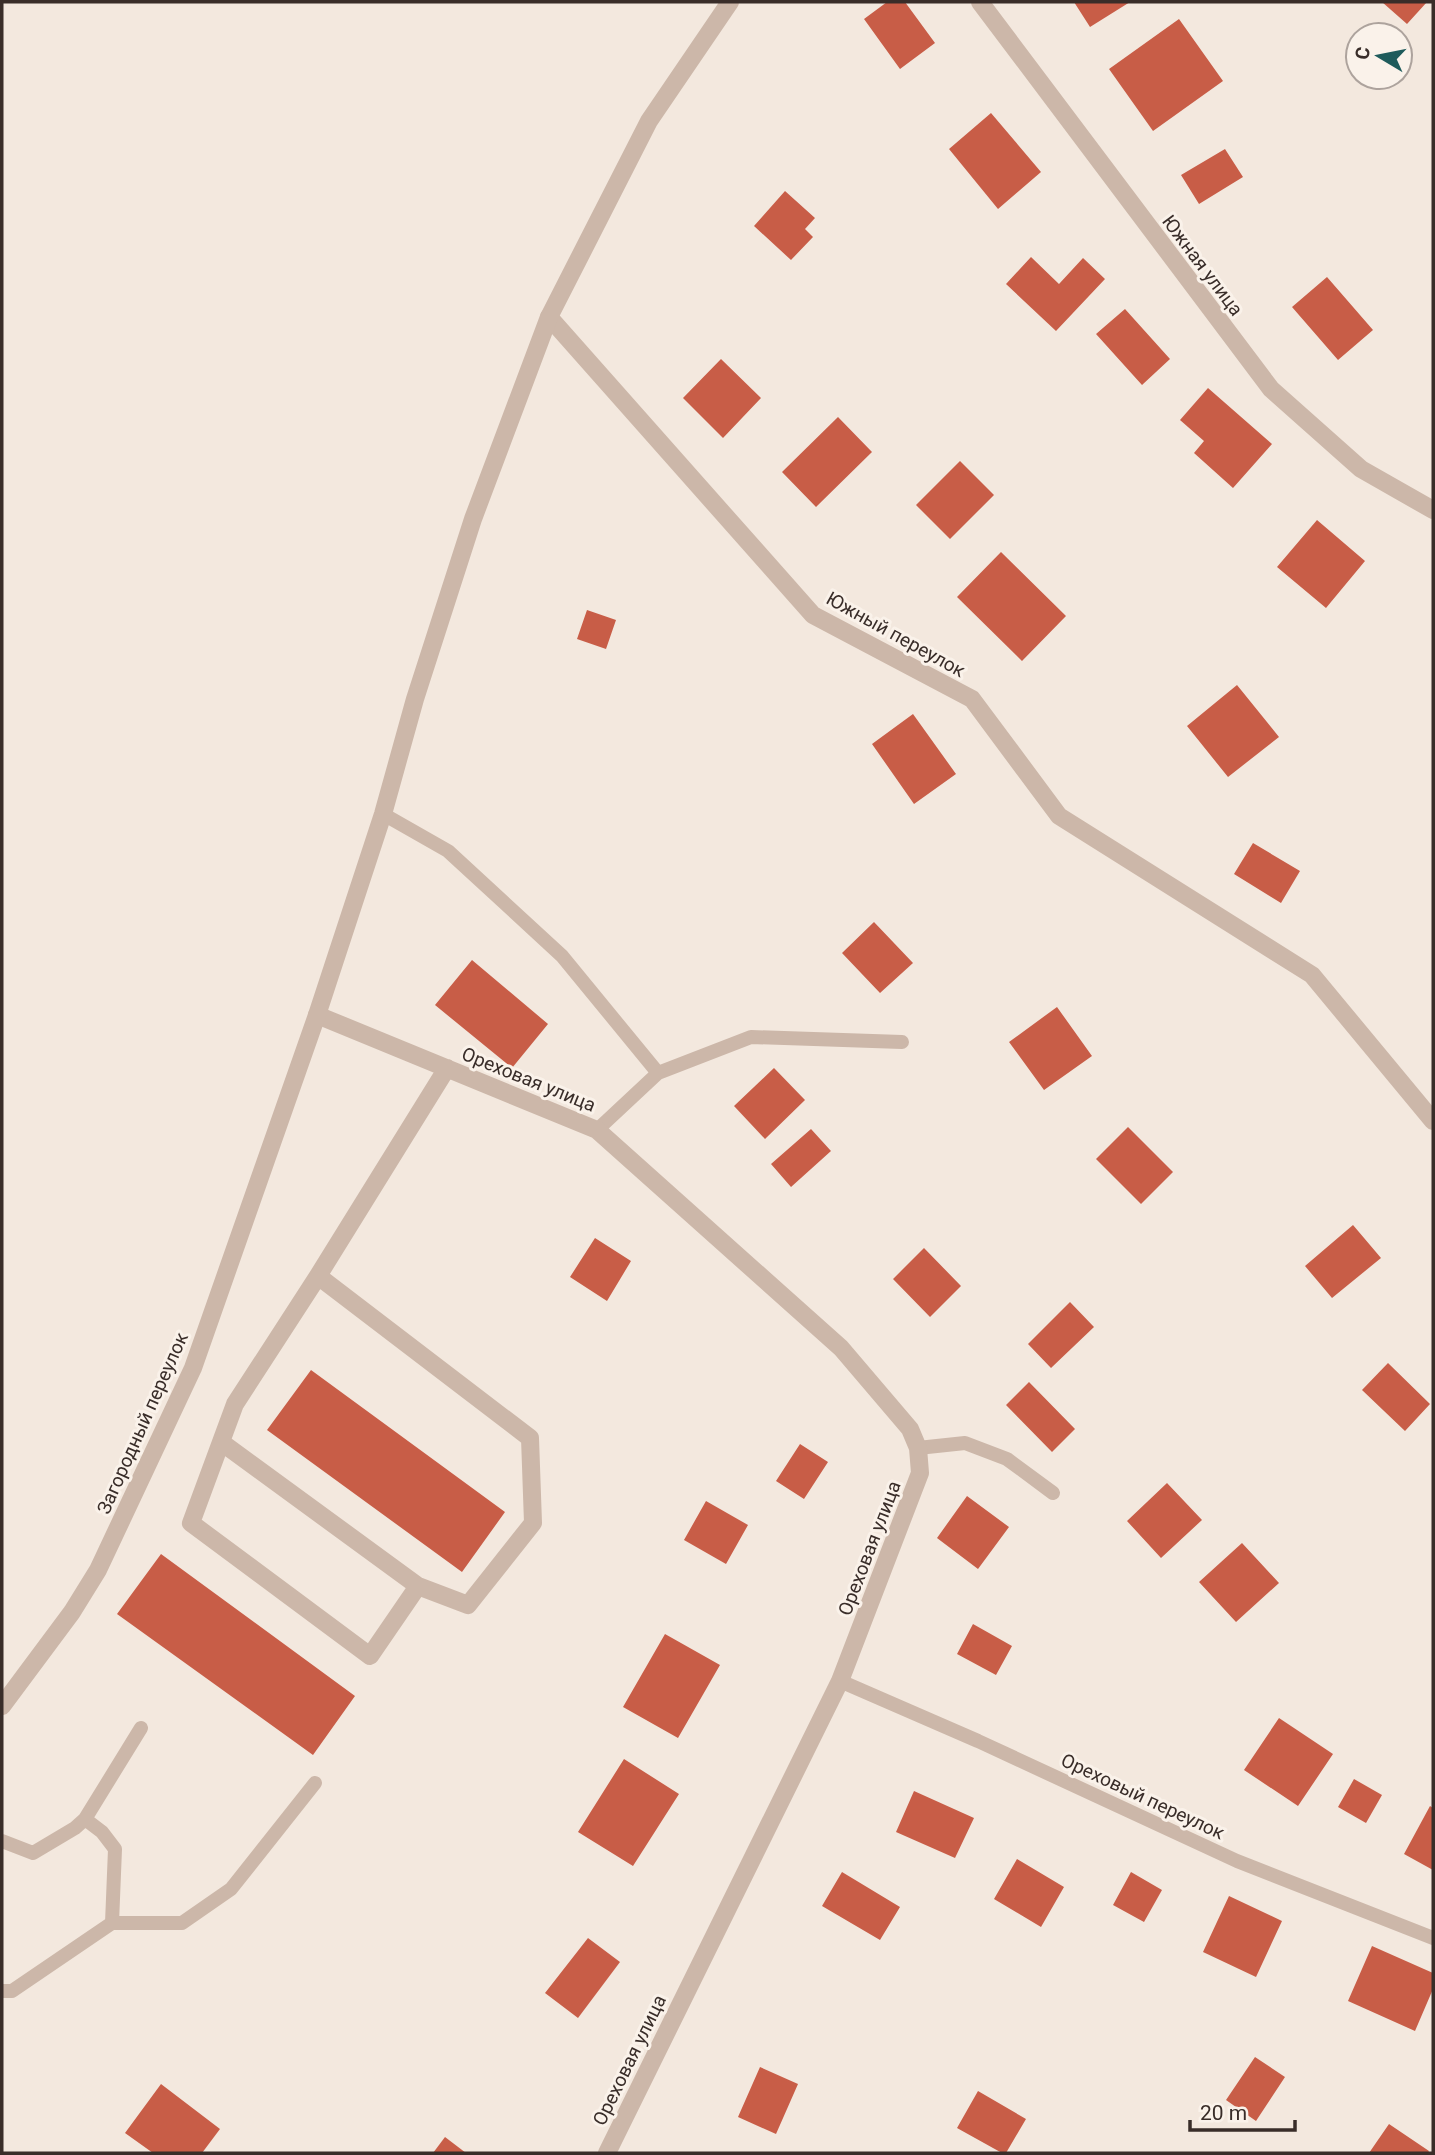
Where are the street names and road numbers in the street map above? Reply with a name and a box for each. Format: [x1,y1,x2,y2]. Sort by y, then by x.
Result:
street label: Южная улица [1157,210,1248,320]
street label: Южный переулок [822,587,970,682]
street label: Ореховая улица [458,1042,599,1117]
street label: Загородный переулок [92,1328,193,1518]
street label: Ореховая улица [833,1478,906,1619]
street label: Ореховый переулок [1057,1749,1229,1845]
street label: Ореховая улица [588,1991,671,2129]

